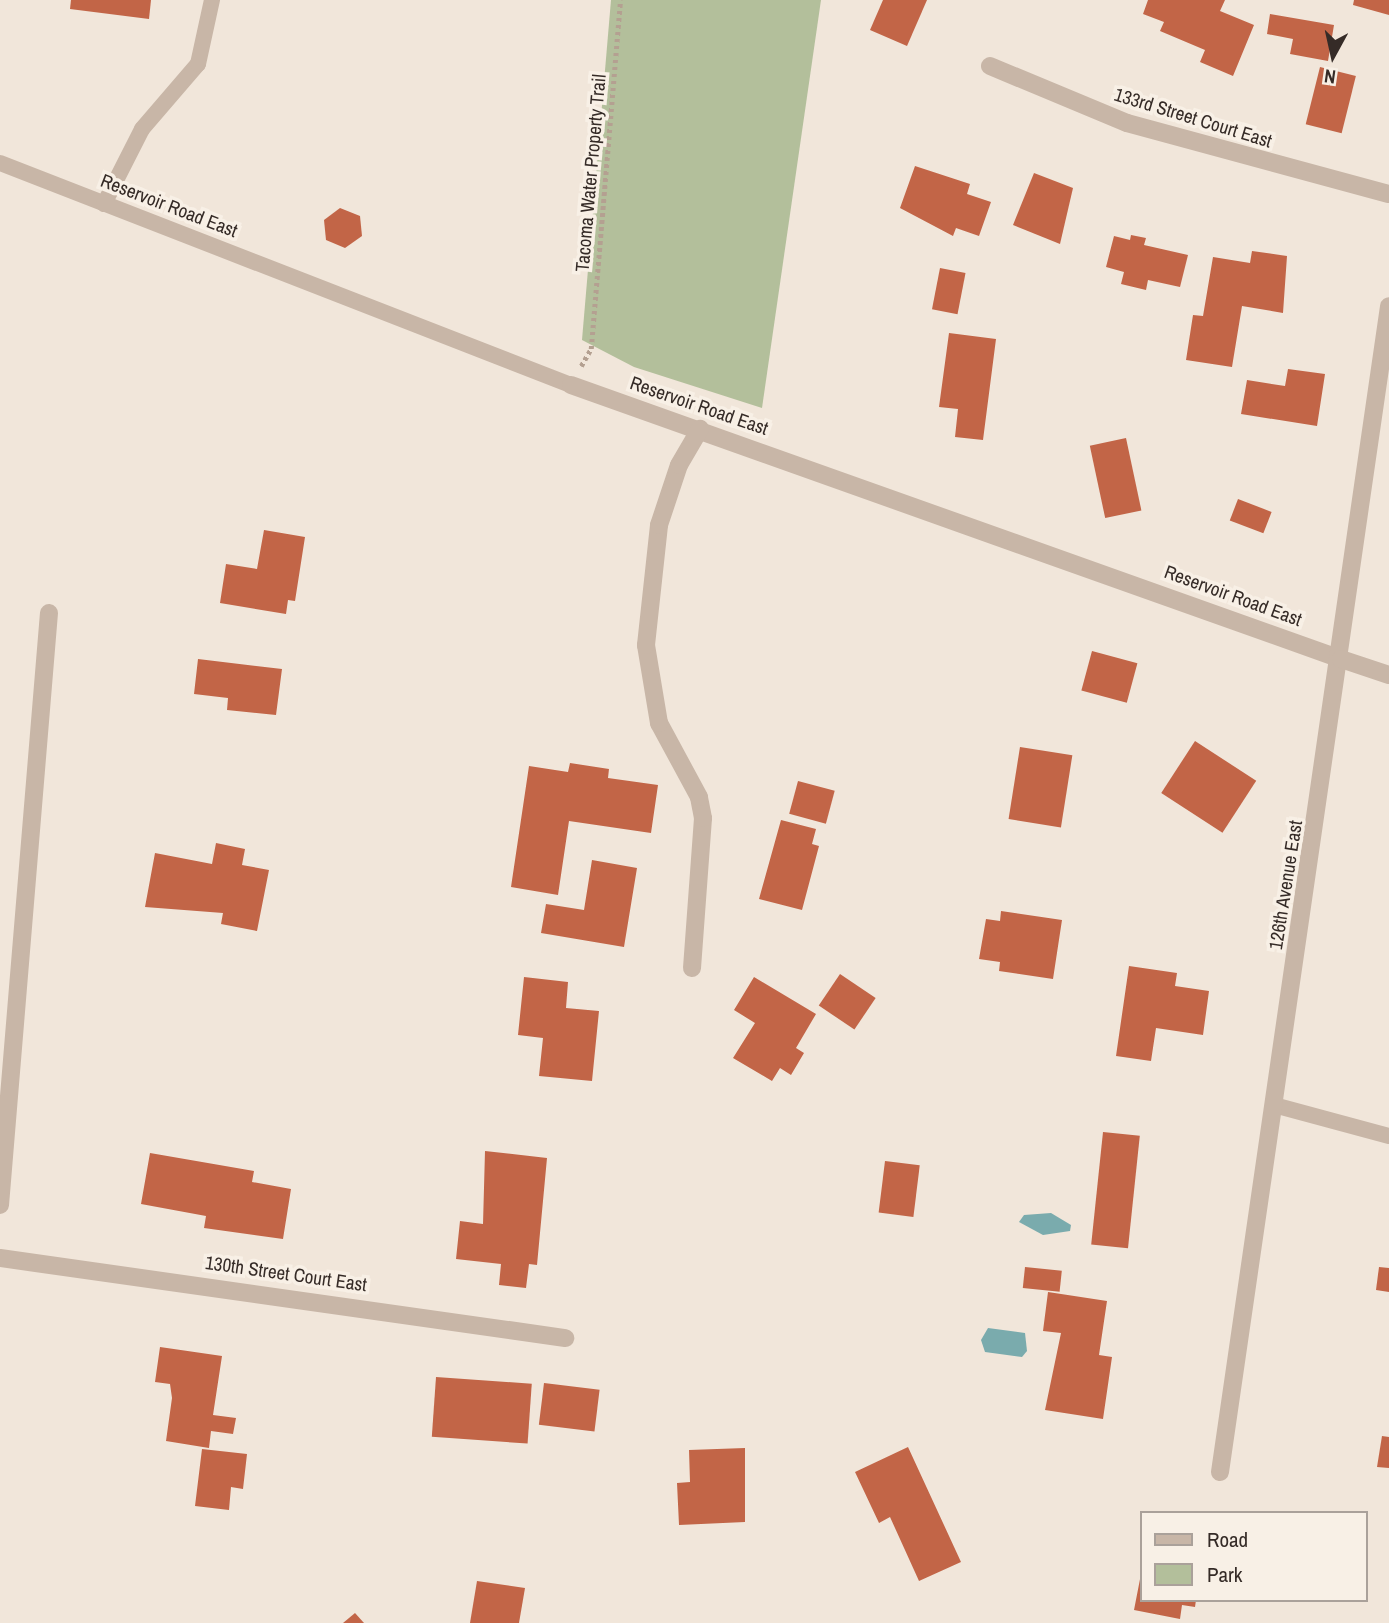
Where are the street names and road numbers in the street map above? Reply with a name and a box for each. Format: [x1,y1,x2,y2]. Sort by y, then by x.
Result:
street label: Tacoma Water Property Trail [571,73,611,273]
street label: 133rd Street Court East [1111,83,1275,153]
street label: Reservoir Road East [97,169,241,243]
street label: Reservoir Road East [627,372,771,440]
street label: Reservoir Road East [1161,561,1305,631]
street label: 126th Avenue East [1264,818,1308,952]
street label: 130th Street Court East [204,1251,368,1297]

